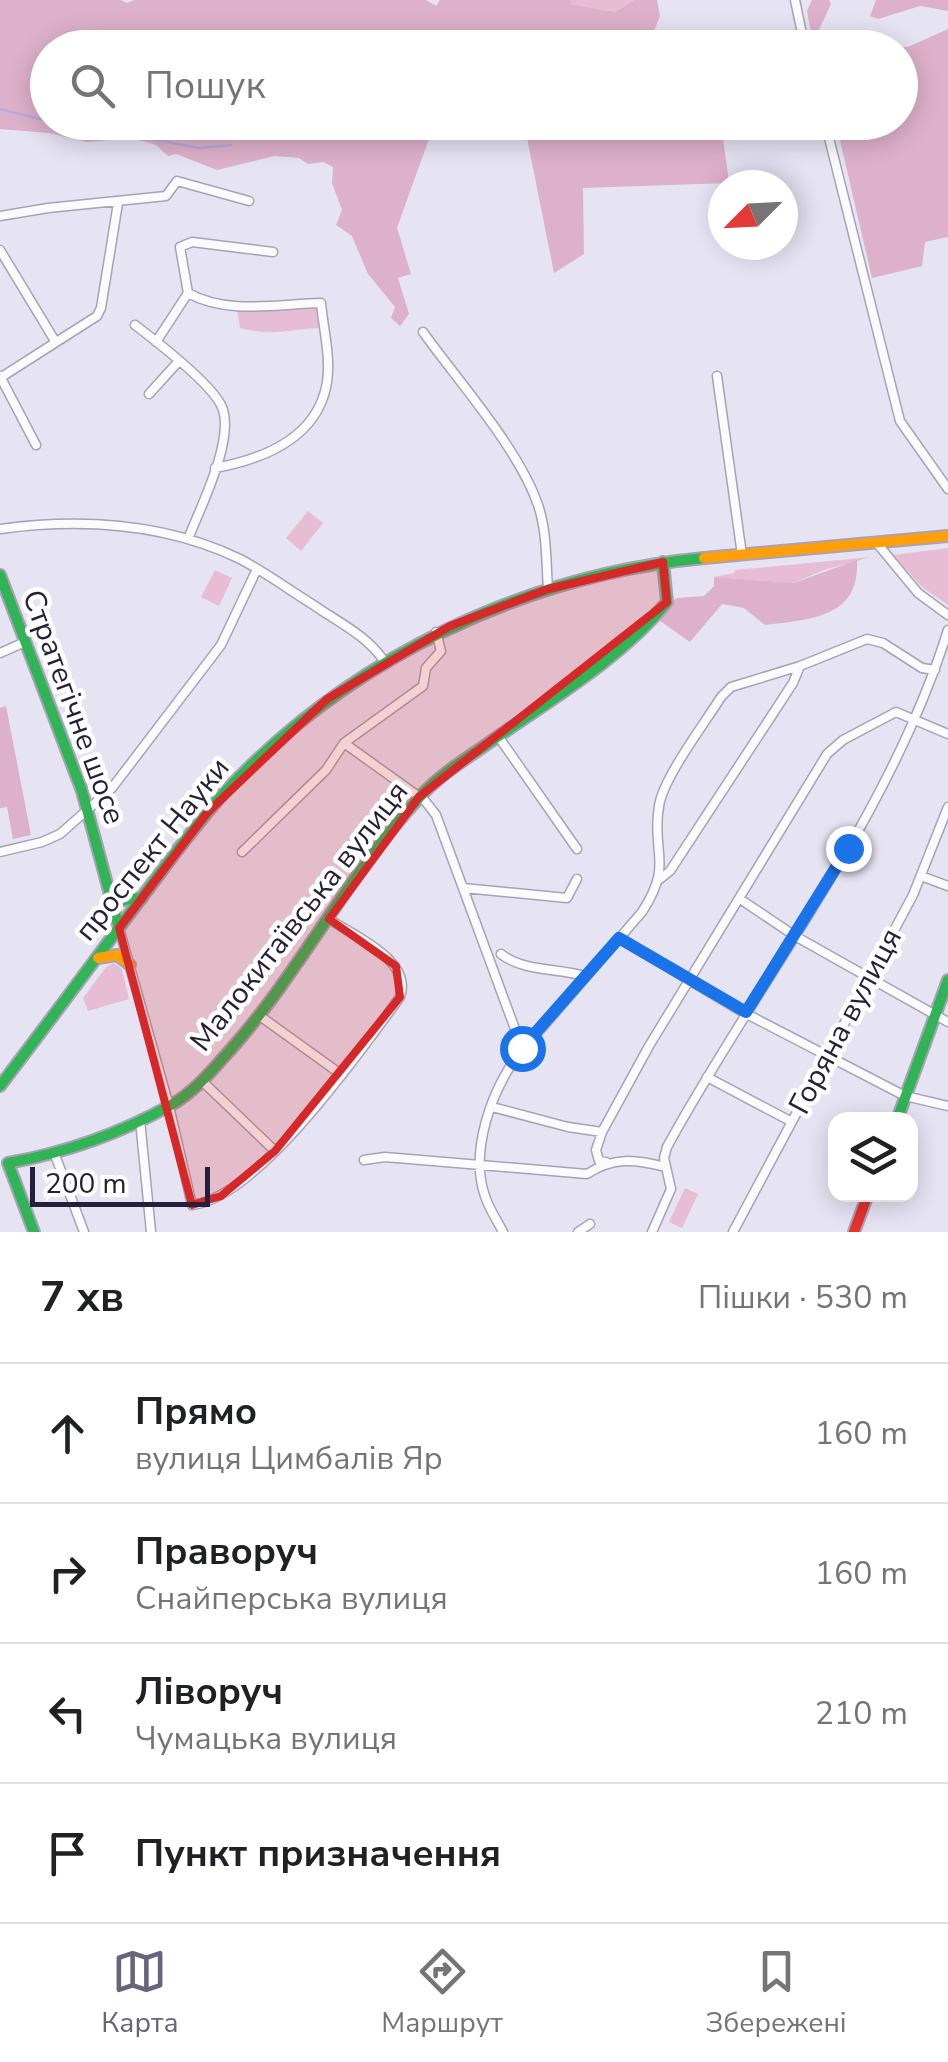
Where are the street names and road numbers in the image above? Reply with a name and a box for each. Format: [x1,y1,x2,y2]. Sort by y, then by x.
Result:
street label: Стратегічне шосе [12,584,135,830]
street label: проспект Науки [66,749,239,950]
street label: Малокитаївська вулиця [181,773,418,1060]
street label: Горяна вулиця [779,921,912,1121]

